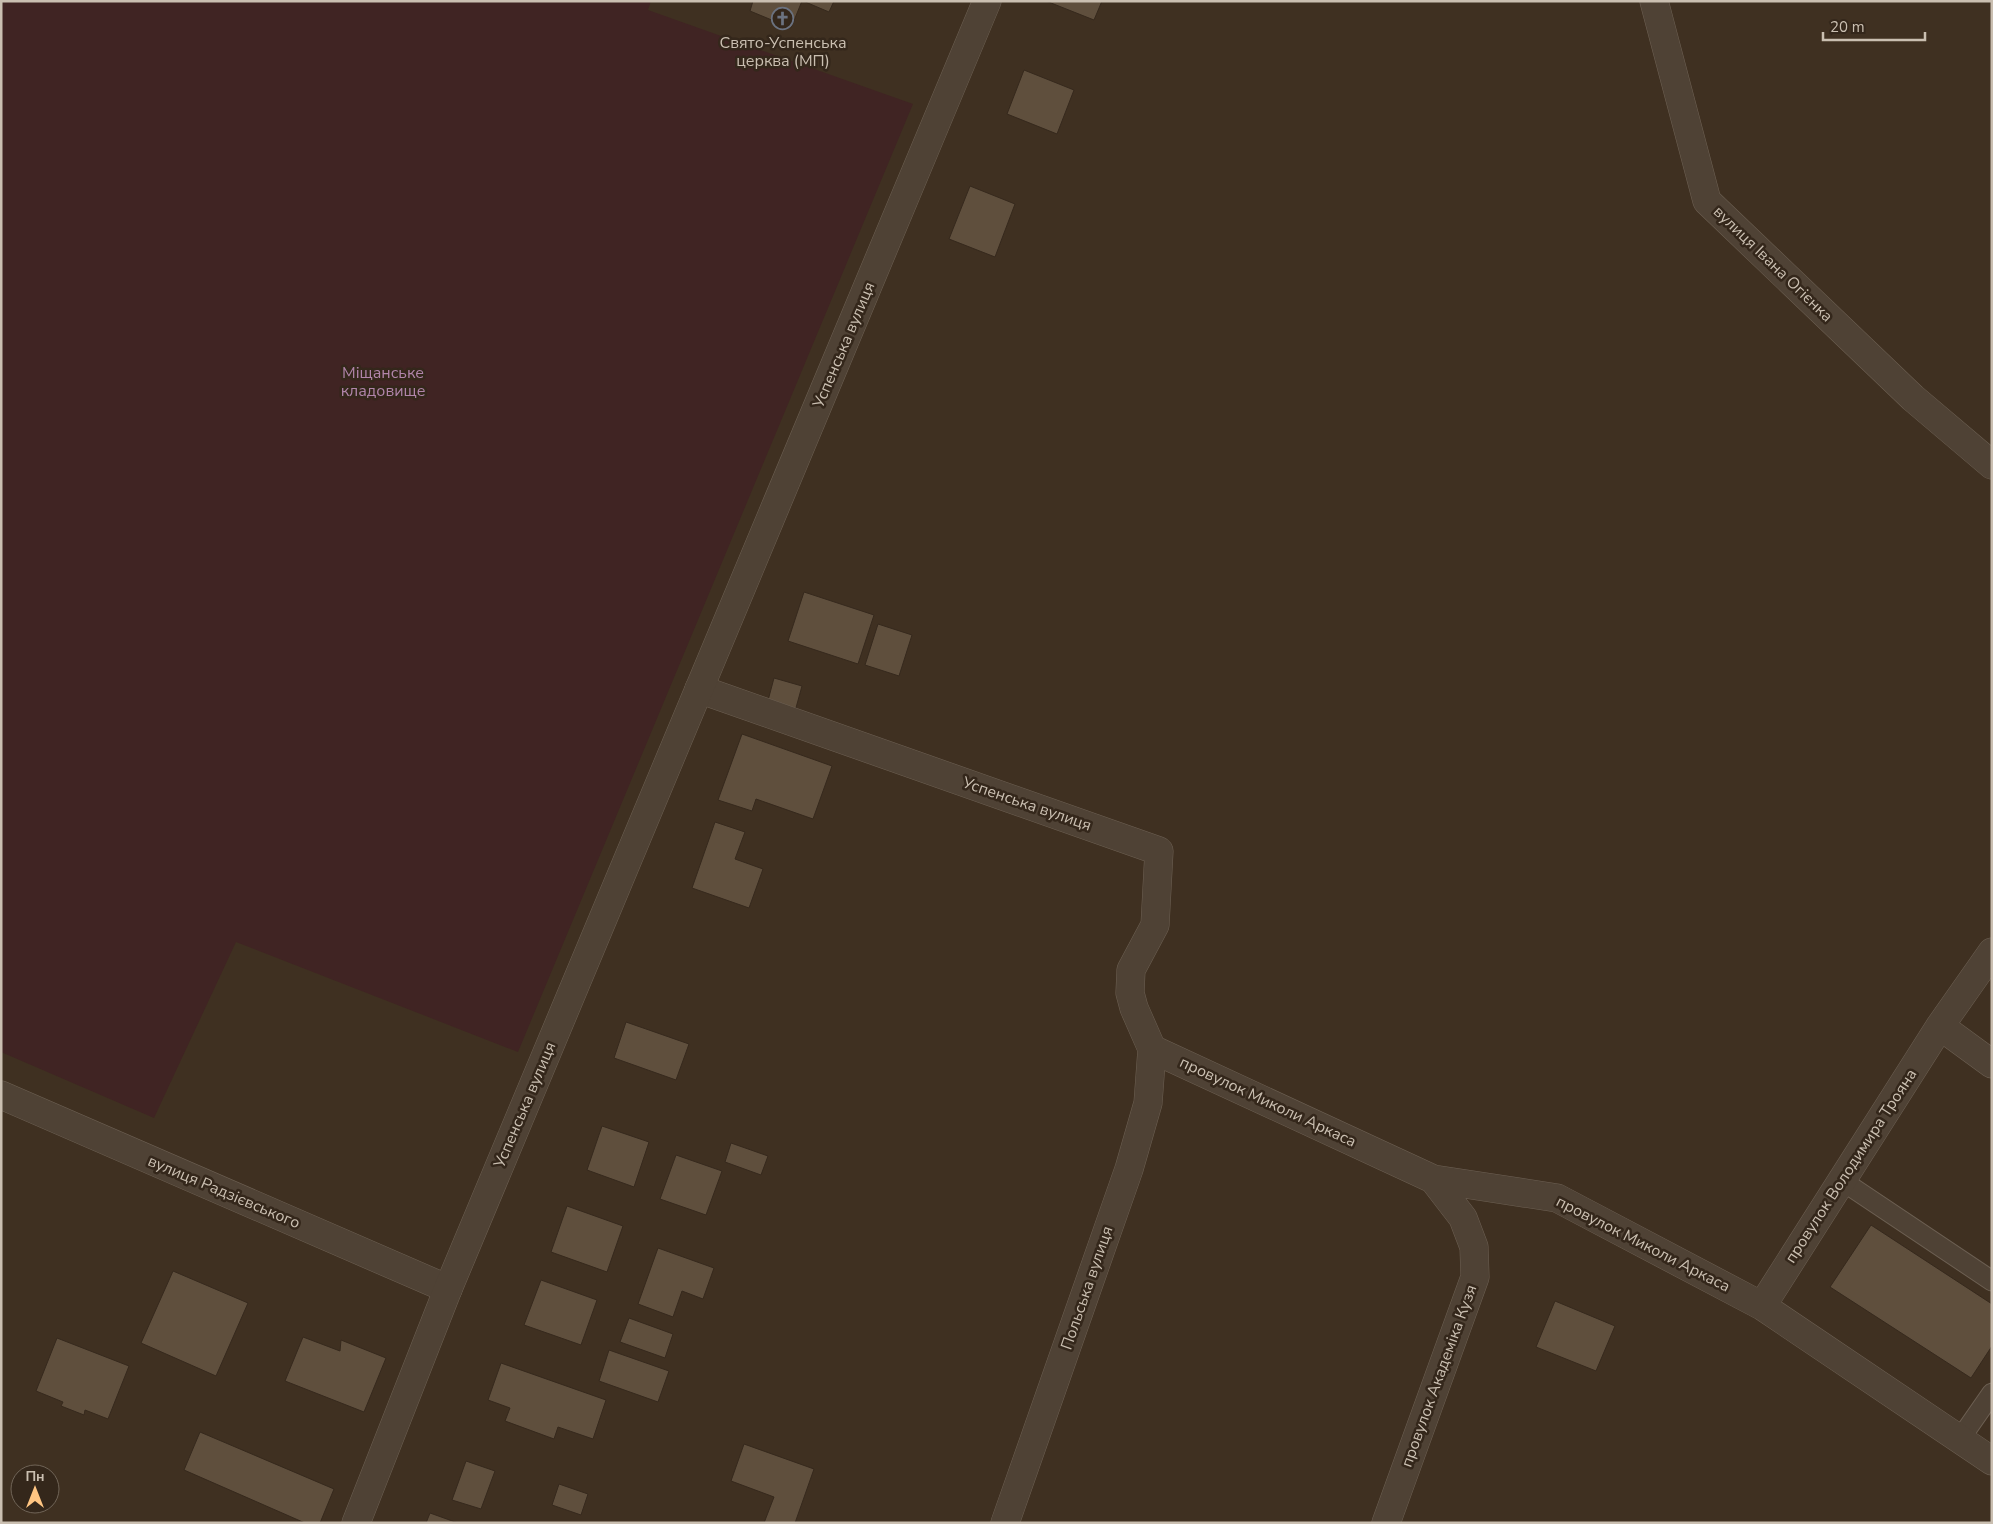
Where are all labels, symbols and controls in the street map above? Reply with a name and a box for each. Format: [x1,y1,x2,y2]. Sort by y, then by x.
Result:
church icon: Свято-Успенська церква (МП) [771,7,795,31]
scale bar [1823,10,1926,42]
text: 20 m [1830,17,1865,37]
place label: Свято-Успенська церква (МП) [719,32,847,72]
street label: вулиця Івана Огієнка [1708,201,1838,327]
street label: Успенська вулиця [807,279,880,412]
park label: Міщанське кладовище [341,362,425,402]
street label: Успенська вулиця [959,771,1094,836]
street label: Успенська вулиця [488,1039,561,1172]
street label: провулок Миколи Аркаса [1176,1051,1360,1153]
street label: провулок Володимира Трояна [1780,1064,1922,1268]
street label: вулиця Радзієвського [144,1150,304,1234]
street label: провулок Миколи Аркаса [1552,1190,1734,1298]
street label: Польська вулиця [1056,1223,1118,1353]
street label: провулок Академіка Кузя [1396,1282,1482,1470]
north arrow [10,1464,60,1514]
text: Пн [25,1467,45,1486]

